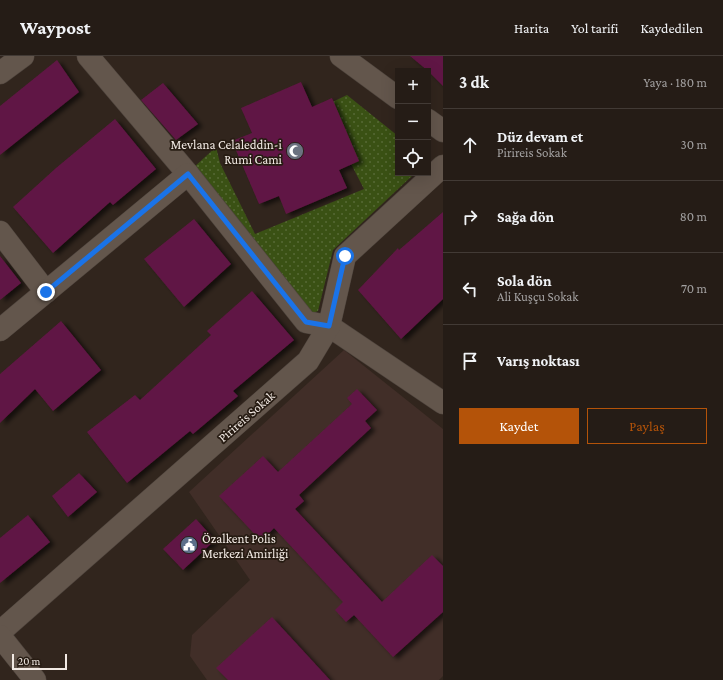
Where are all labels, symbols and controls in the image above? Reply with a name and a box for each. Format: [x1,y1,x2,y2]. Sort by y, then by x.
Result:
text: Waypost [20,17,91,38]
text: Harita [514,20,549,36]
text: Yol tarifi [571,20,618,36]
text: Kaydedilen [640,20,703,36]
map controls [395,68,431,176]
button: + [395,68,431,104]
text: 3 dk [459,73,489,92]
text: Yaya · 180 m [643,75,707,90]
button: − [395,104,431,140]
text: Düz devam et [497,129,583,145]
icon: ahead [459,134,481,156]
place label: Mevlana Celaleddin-i Rumi Cami [171,137,283,167]
text: 30 m [681,137,707,152]
button: locate [395,140,431,176]
mosque icon: Mevlana Celaleddin-i Rumi Cami [285,141,305,161]
text: Pirireis Sokak [497,145,567,160]
icon: right [459,206,481,228]
text: Sağa dön [497,209,554,225]
text: 80 m [680,209,707,224]
route start [336,247,354,265]
text: Sola dön [497,273,552,289]
icon: left [459,278,481,300]
text: 70 m [681,281,707,296]
route end [37,283,55,301]
text: Ali Kuşçu Sokak [497,289,579,304]
icon: arrive [459,350,481,372]
text: Varış noktası [497,353,580,369]
street label: Pirireis Sokak [215,387,278,445]
button: Kaydet [459,408,579,444]
button: Paylaş [587,408,707,444]
place label: Özalkent Polis Merkezi Amirliği [202,531,289,561]
public building icon: Özalkent Polis Merkezi Amirliği [179,535,199,555]
scale bar [12,652,67,671]
text: 20 m [18,655,40,667]

